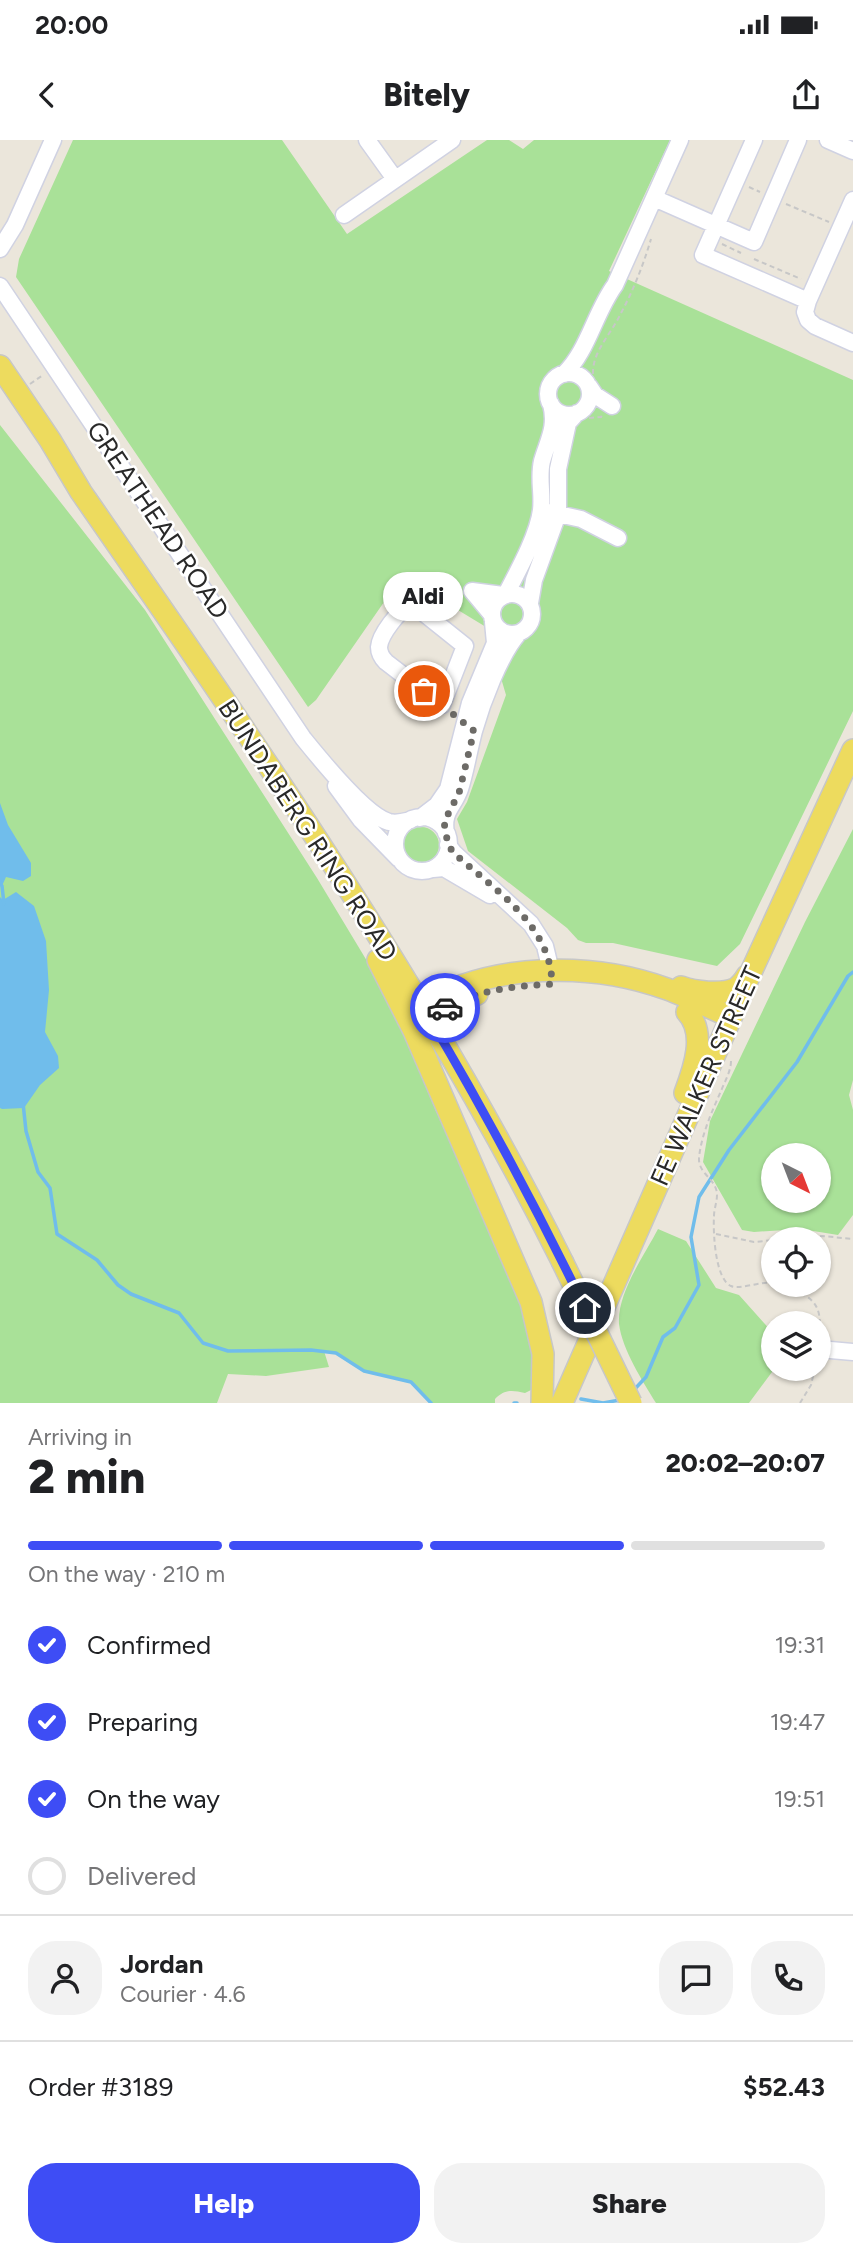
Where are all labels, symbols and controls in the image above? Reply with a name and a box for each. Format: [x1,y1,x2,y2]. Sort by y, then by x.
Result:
text: 20:00 [35,9,108,41]
icon: back [28,76,66,114]
text: Bitely [383,76,470,114]
icon: share [787,76,825,114]
street label: GREATHEAD ROAD [80,415,236,625]
callout: Aldi [384,572,464,621]
text: Aldi [402,582,444,610]
pin [394,661,454,721]
icon: bag [405,672,443,710]
street label: BUNDABERG RING ROAD [211,693,405,967]
street label: FE WALKER STREET [643,961,769,1191]
courier [410,973,480,1043]
icon: car [426,989,464,1027]
north arrow [761,1143,831,1213]
map controls [761,1143,831,1381]
button: locate [761,1227,831,1297]
pin [555,1278,615,1338]
icon: home [566,1289,604,1327]
button: layers [761,1311,831,1381]
text: Arriving in [28,1423,132,1451]
text: 20:02–20:07 [666,1447,825,1479]
text: 2 min [28,1449,145,1505]
text: On the way · 210 m [28,1560,225,1588]
icon: check [28,1626,66,1664]
text: Confirmed [87,1629,211,1661]
text: 19:31 [775,1631,825,1659]
icon: check [28,1703,66,1741]
text: Preparing [87,1706,198,1738]
text: 19:47 [770,1708,825,1736]
icon: check [28,1780,66,1818]
text: On the way [87,1783,220,1815]
text: 19:51 [774,1785,825,1813]
text: Delivered [87,1860,196,1892]
button: person [28,1941,102,2015]
button: chat [659,1941,733,2015]
button: phone [751,1941,825,2015]
text: Jordan [120,1948,203,1980]
text: Courier · 4.6 [120,1980,246,2008]
text: Order #3189 [28,2071,174,2103]
text: $52.43 [743,2071,825,2103]
button: Help [28,2163,420,2243]
button: Share [434,2163,825,2243]

